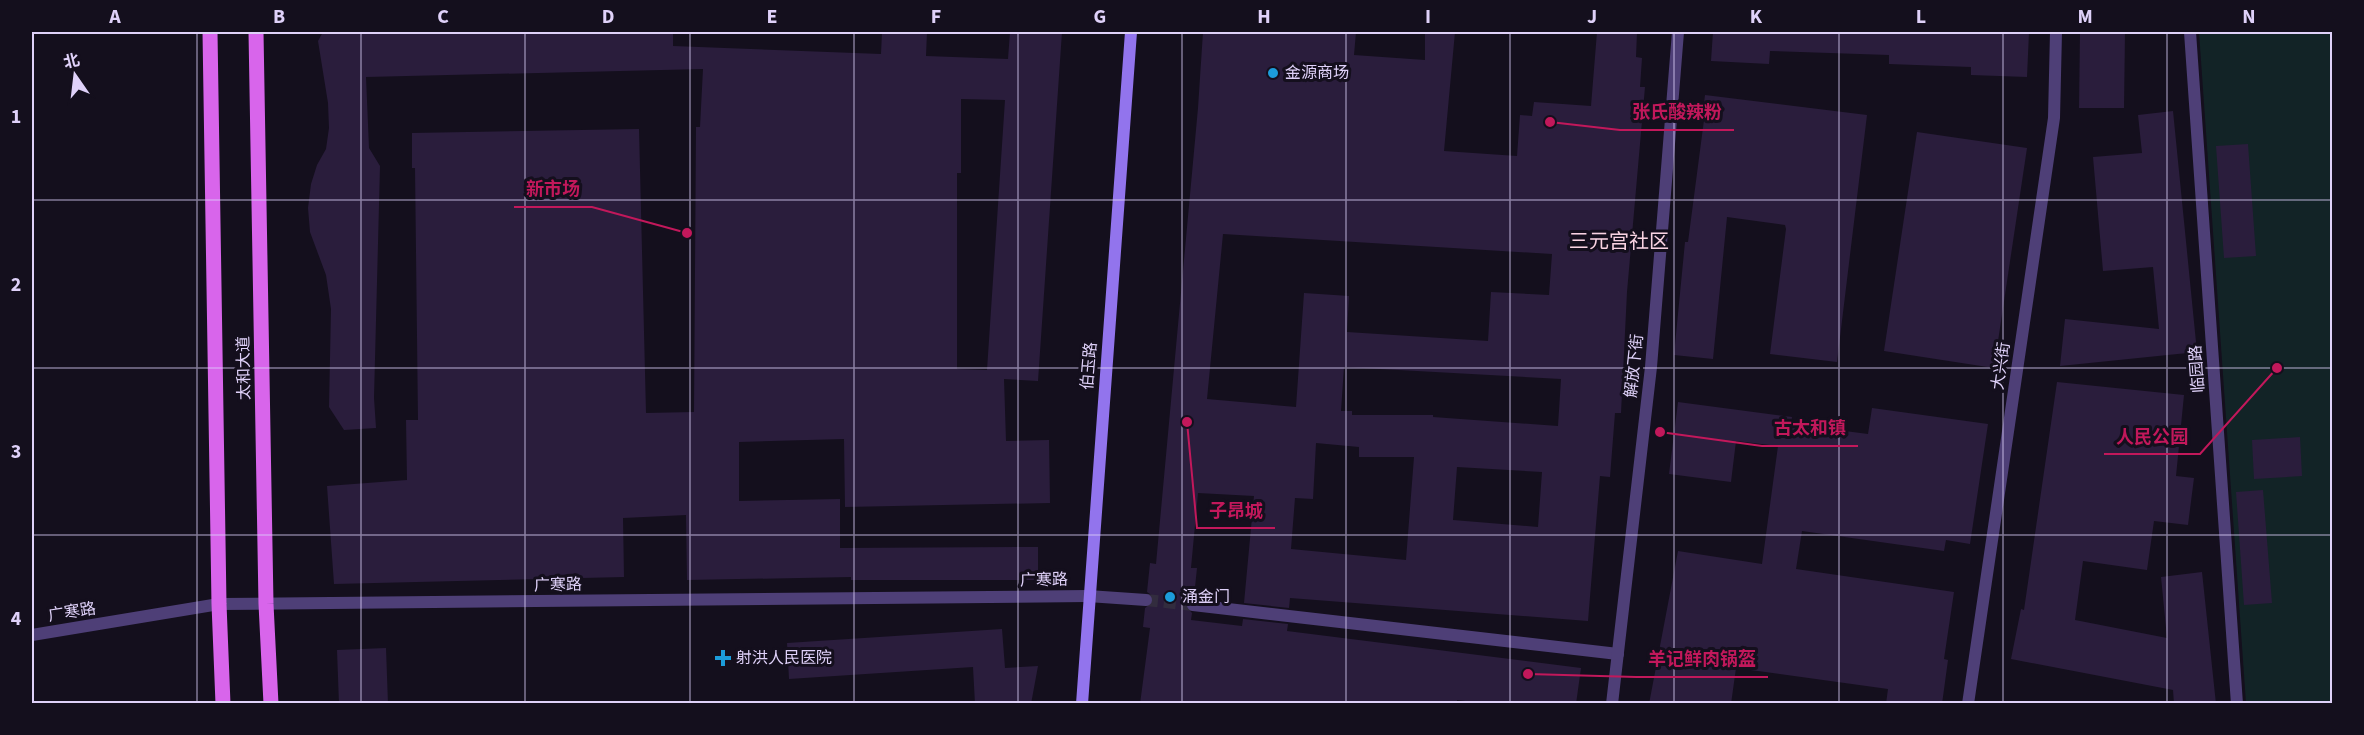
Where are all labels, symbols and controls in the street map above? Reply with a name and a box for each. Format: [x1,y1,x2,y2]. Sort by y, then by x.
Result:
text: A [108,3,121,31]
text: B [273,3,285,31]
text: C [437,3,449,31]
text: D [602,3,614,31]
text: E [767,3,777,31]
text: F [931,3,941,31]
text: G [1094,3,1106,31]
text: H [1257,3,1271,31]
text: I [1425,3,1431,31]
text: J [1587,3,1597,31]
text: K [1750,3,1763,31]
text: L [1916,3,1926,31]
text: M [2077,3,2093,31]
text: N [2242,3,2256,31]
north arrow [45,45,105,105]
text: 北 [61,49,82,74]
place label: 金源商场 [1285,62,1349,84]
marker: 金源商场 [1266,66,1280,80]
callout: 张氏酸辣粉 [1620,94,1734,130]
text: 张氏酸辣粉 [1632,100,1722,125]
text: 1 [11,103,21,131]
callout: 新市场 [514,171,592,207]
text: 新市场 [526,177,580,202]
district label: 三元宫社区 [1569,228,1669,256]
text: 2 [11,271,21,299]
street label: 解放下街 [1620,333,1648,399]
street label: 太和大道 [232,336,256,400]
street label: 伯玉路 [1076,341,1102,391]
street label: 大兴街 [1987,341,2015,391]
street label: 临园路 [2184,344,2210,394]
callout: 古太和镇 [1762,410,1858,446]
text: 古太和镇 [1774,416,1846,441]
callout: 人民公园 [2104,418,2200,454]
text: 人民公园 [2116,425,2188,450]
text: 3 [11,438,21,466]
callout: 子昂城 [1197,492,1275,528]
text: 子昂城 [1209,499,1263,524]
street label: 广寒路 [1020,569,1068,591]
street label: 广寒路 [534,574,582,596]
place label: 涌金门 [1182,586,1230,608]
marker: 涌金门 [1163,590,1177,604]
street label: 广寒路 [47,597,97,627]
text: 4 [11,605,22,633]
callout: 羊记鲜肉锅盔 [1636,641,1768,677]
place label: 射洪人民医院 [736,647,832,669]
text: 羊记鲜肉锅盔 [1648,647,1756,672]
marker: 射洪人民医院 [714,649,732,667]

